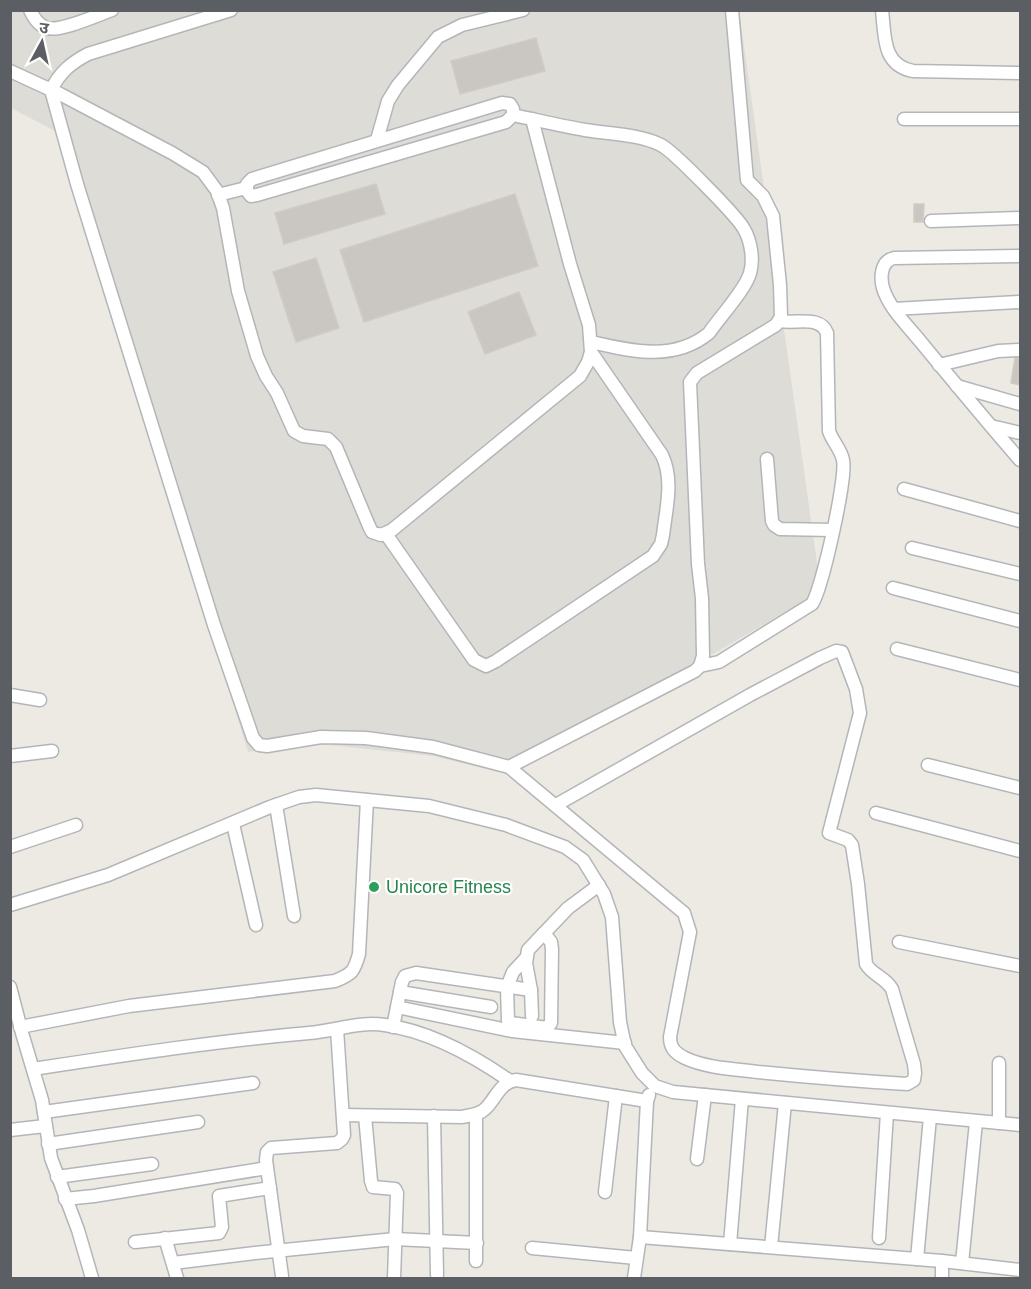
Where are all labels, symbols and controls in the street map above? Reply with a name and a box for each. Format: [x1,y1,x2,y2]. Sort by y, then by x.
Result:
north arrow [12,12,72,72]
text: उ [38,19,50,37]
place label: Unicore Fitness [386,877,511,897]
marker: Unicore Fitness [367,880,381,894]

